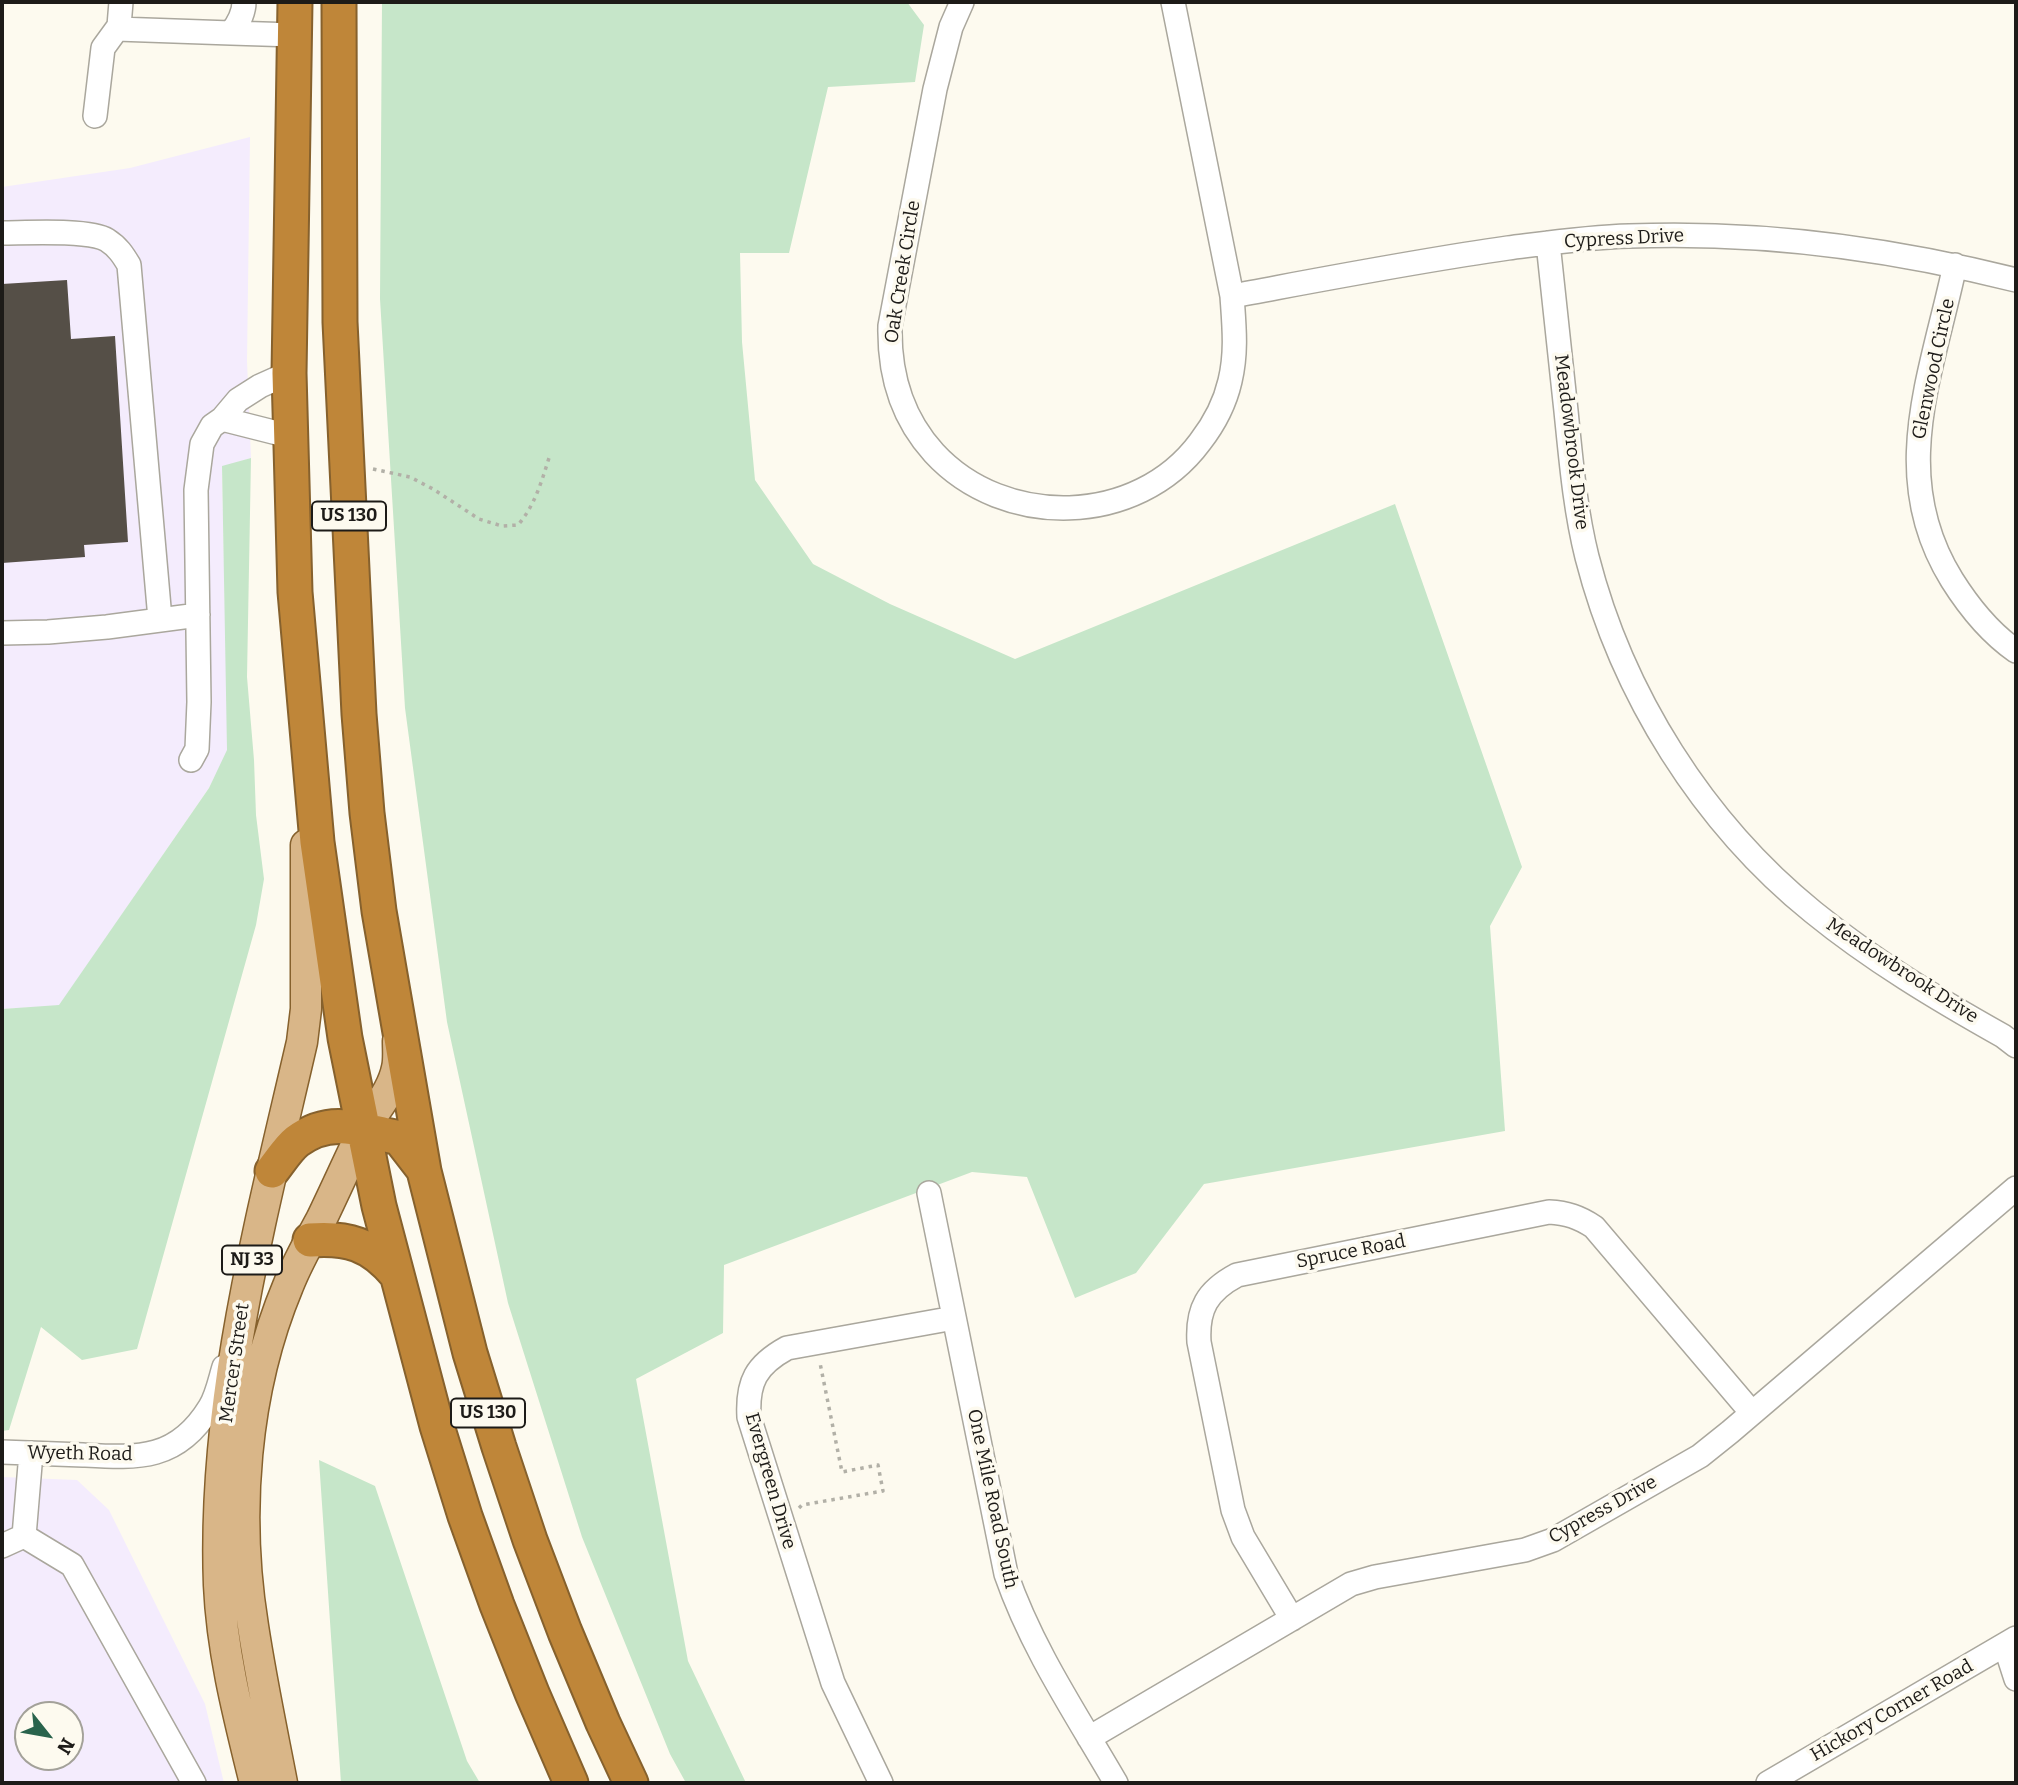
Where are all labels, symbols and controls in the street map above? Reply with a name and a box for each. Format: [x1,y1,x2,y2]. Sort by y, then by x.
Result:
street label: Oak Creek Circle [880,199,926,345]
street label: Cypress Drive [1563,224,1685,254]
street label: Glenwood Circle [1908,296,1960,442]
street label: Meadowbrook Drive [1549,353,1593,531]
road number: US 130 [312,502,386,530]
street label: Meadowbrook Drive [1822,913,1982,1029]
street label: Spruce Road [1295,1230,1407,1274]
road number: NJ 33 [222,1246,282,1274]
street label: Mercer Street [215,1302,255,1424]
road number: US 130 [451,1398,525,1428]
street label: One Mile Road South [962,1407,1022,1591]
street label: Evergreen Drive [740,1410,800,1552]
street label: Wyeth Road [27,1442,133,1466]
street label: Cypress Drive [1545,1471,1661,1549]
street label: Hickory Corner Road [1807,1655,1977,1767]
north arrow [14,1701,84,1771]
text: N [52,1734,79,1758]

